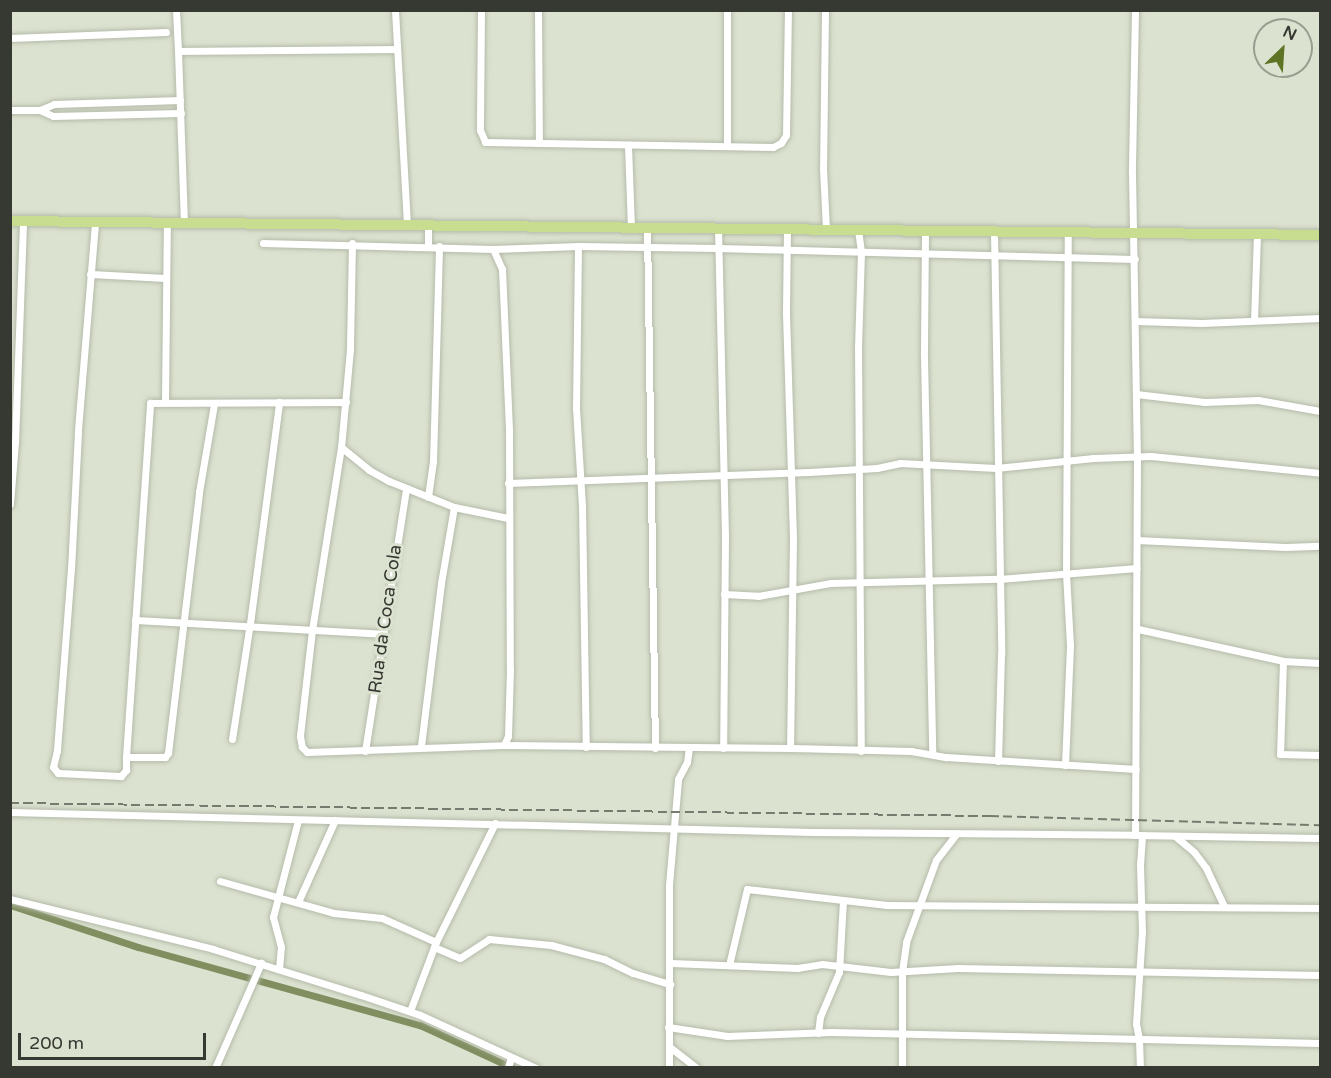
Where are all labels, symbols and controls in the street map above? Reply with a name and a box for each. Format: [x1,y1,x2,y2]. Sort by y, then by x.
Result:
north arrow [1253,18,1313,78]
text: N [1280,22,1300,45]
street label: Rua da Coca Cola [364,543,406,695]
scale bar [21,1021,208,1059]
text: 200 m [29,1032,84,1054]

